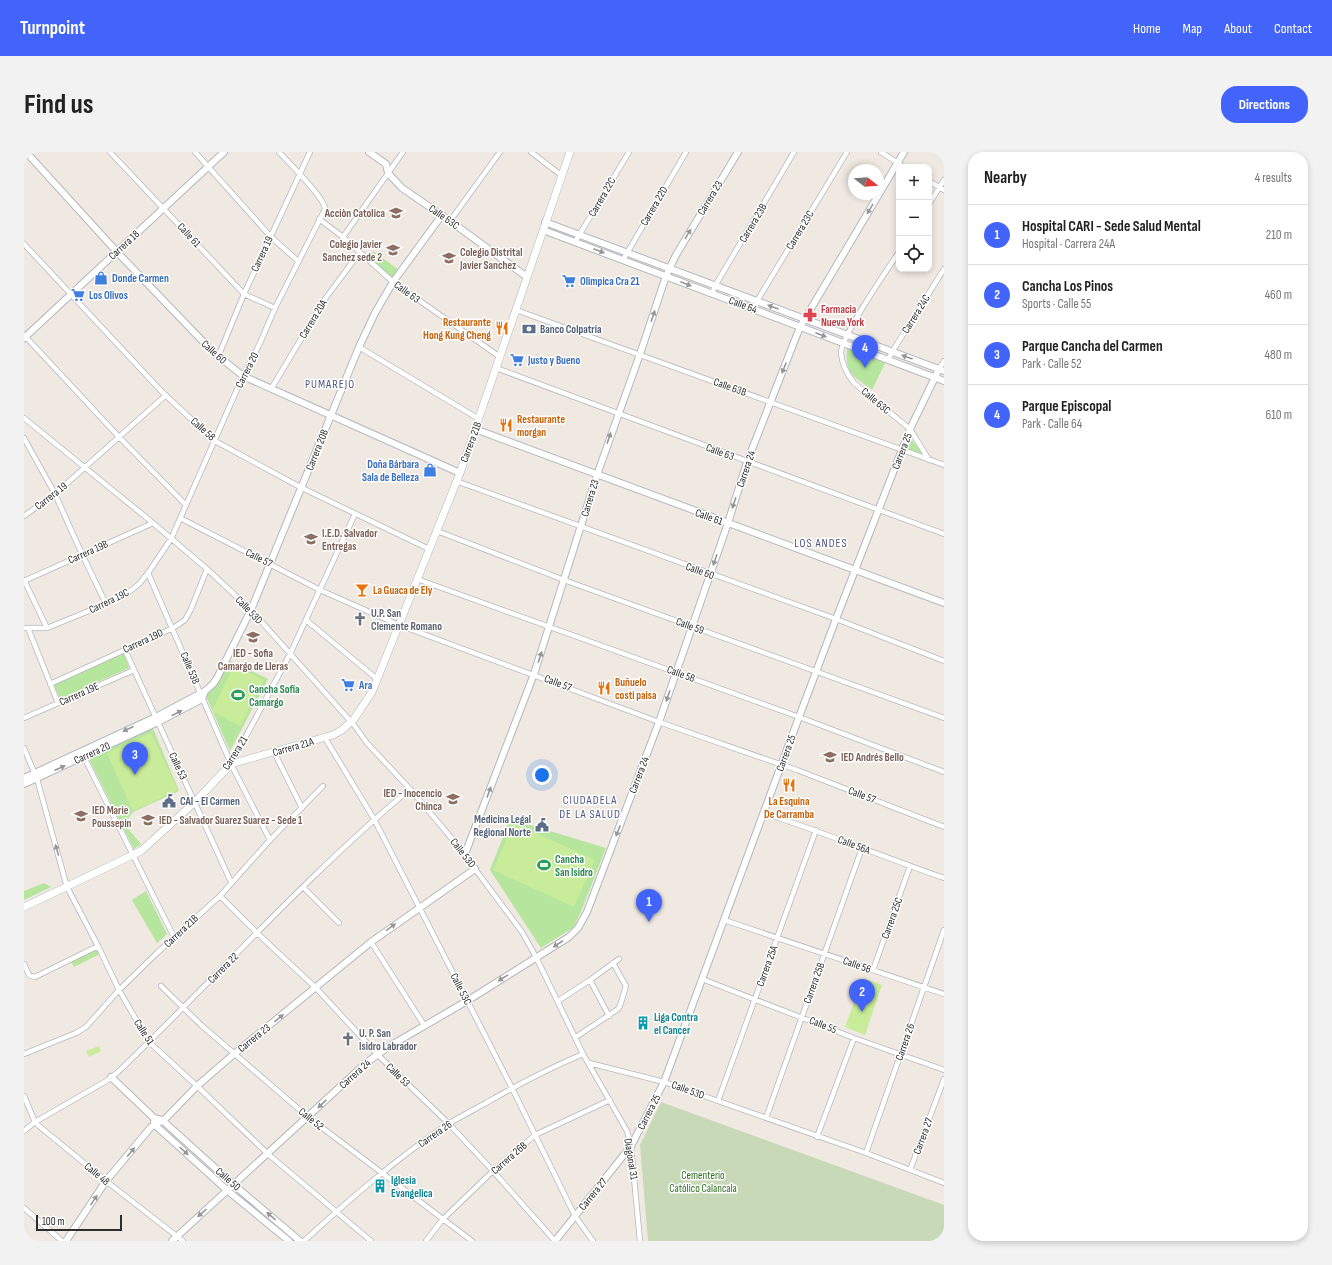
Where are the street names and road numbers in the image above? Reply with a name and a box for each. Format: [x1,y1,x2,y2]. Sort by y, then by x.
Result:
street label: Carrera 22C [586,175,618,219]
street label: Carrera 23 [695,178,726,218]
street label: Carrera 22D [638,184,670,228]
street label: Carrera 23B [736,201,770,245]
street label: Calle 63C [426,202,462,232]
street label: Carrera 23C [783,208,817,252]
street label: Calle 61 [175,220,204,250]
street label: Carrera 18 [106,227,142,263]
street label: Carrera 19 [248,234,276,274]
street label: Calle 63 [391,278,423,306]
street label: Carrera 24C [899,292,933,336]
street label: Calle 64 [727,294,759,316]
street label: Carrera 20A [296,297,330,341]
street label: Calle 60 [199,337,229,367]
street label: Carrera 20 [233,350,262,390]
street label: Calle 63B [712,375,748,399]
street label: Calle 63C [859,385,893,417]
street label: Calle 58 [188,415,218,444]
street label: Carrera 21B [458,420,484,464]
street label: Carrera 20B [303,427,331,472]
street label: Carrera 25 [889,431,915,471]
street label: Calle 63 [704,441,736,463]
street label: Carrera 24 [734,449,758,489]
street label: Carrera 23 [578,478,602,518]
street label: Carrera 19 [32,479,70,513]
street label: Calle 61 [693,506,725,528]
street label: Carrera 19B [66,537,110,567]
street label: Calle 57 [243,546,275,571]
street label: Calle 60 [684,560,716,582]
street label: Carrera 19C [87,586,131,616]
street label: Calle 53D [232,593,266,627]
street label: Calle 59 [674,615,706,637]
street label: Carrera 19D [121,626,165,656]
street label: Calle 53B [177,650,203,686]
street label: Calle 58 [665,663,697,685]
street label: Calle 57 [542,672,574,694]
street label: Carrera 19E [57,679,101,709]
street label: Carrera 25 [773,733,799,773]
street label: Carrera 21 [220,734,250,772]
street label: Carrera 21A [271,735,315,759]
street label: Carrera 20 [72,739,112,767]
street label: Calle 53 [166,750,190,782]
street label: Carrera 24 [626,755,652,795]
street label: Calle 57 [846,784,878,806]
street label: Calle 56A [836,833,872,857]
street label: Calle 53D [447,836,479,870]
street label: Carrera 25C [879,895,905,941]
street label: Carrera 21B [161,912,201,950]
street label: Carrera 25A [754,944,780,988]
street label: Carrera 22 [205,950,241,986]
street label: Calle 56 [841,954,873,976]
street label: Carrera 25B [801,961,827,1005]
street label: Calle 53C [447,971,475,1007]
street label: Calle 55 [807,1014,839,1036]
street label: Calle 51 [131,1017,157,1047]
street label: Carrera 23 [235,1021,273,1055]
street label: Carrera 26 [893,1022,917,1062]
street label: Carrera 24 [337,1056,374,1092]
street label: Calle 53 [383,1060,413,1090]
street label: Calle 53D [670,1078,706,1102]
street label: Carrera 25 [635,1092,663,1132]
street label: Calle 52 [296,1105,327,1133]
street label: Carrera 27 [910,1115,936,1156]
street label: Carrera 26 [416,1118,455,1150]
street label: Diagonal 31 [621,1137,641,1181]
street label: Carrera 26B [488,1139,530,1177]
street label: Calle 48 [82,1160,113,1188]
street label: Calle 50 [213,1165,243,1193]
street label: Carrera 27 [576,1175,610,1213]

